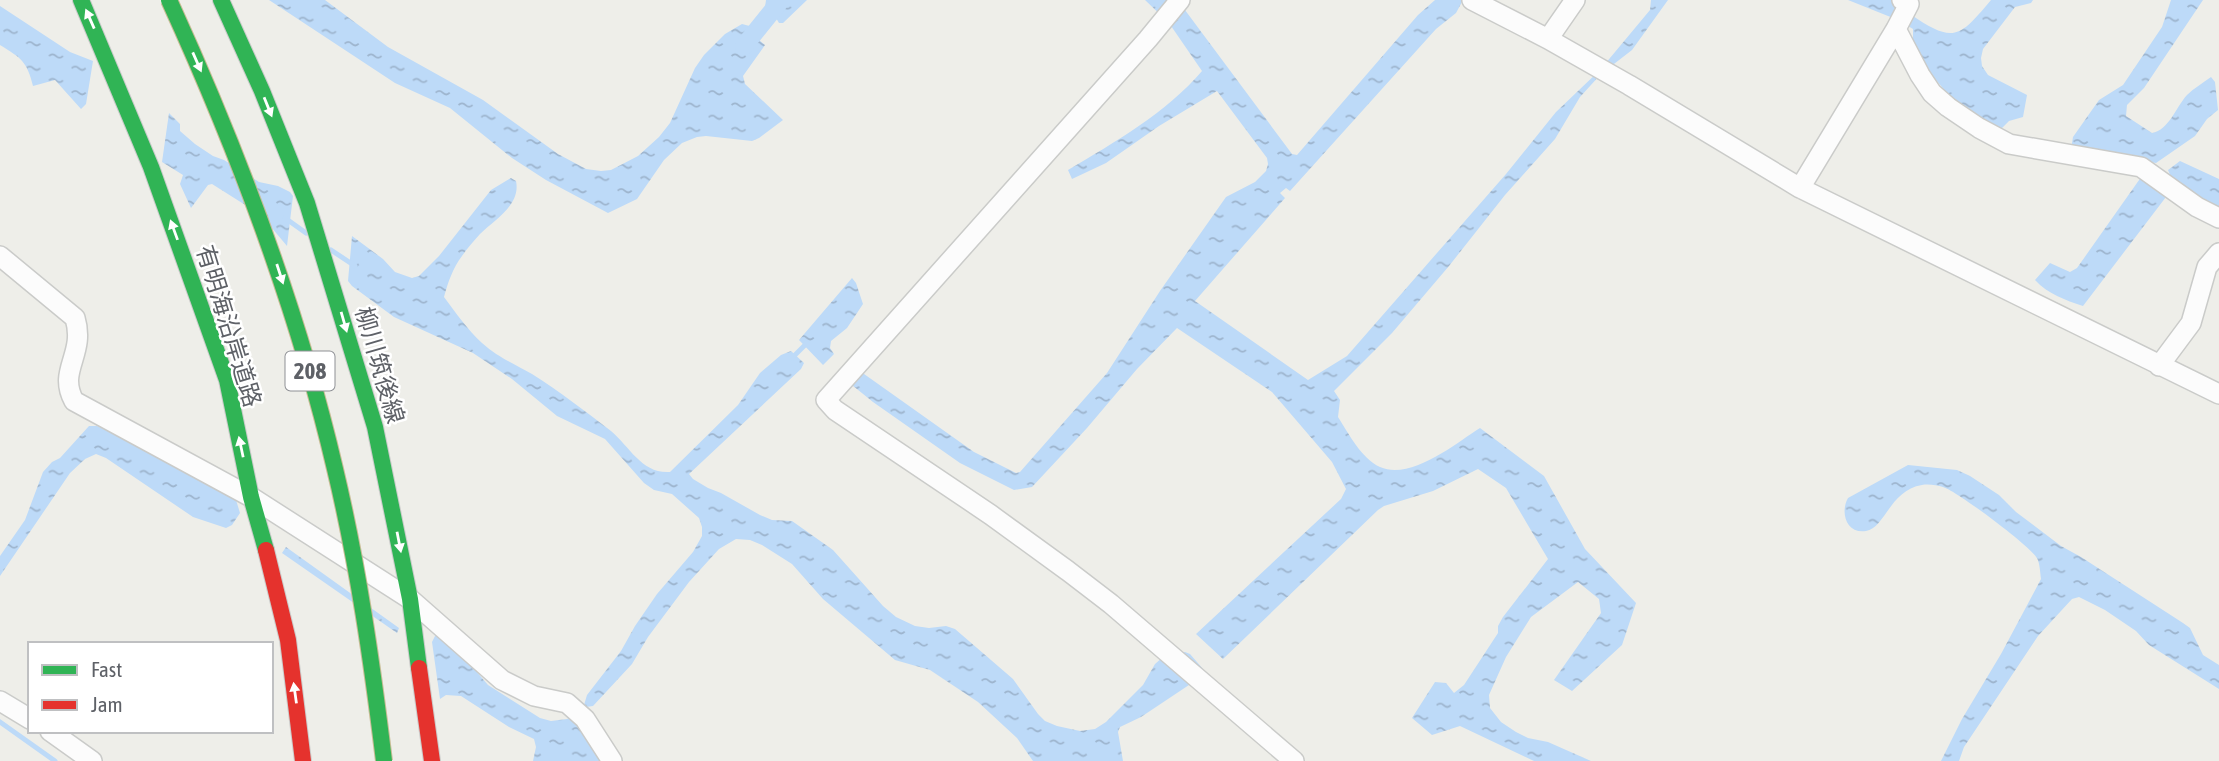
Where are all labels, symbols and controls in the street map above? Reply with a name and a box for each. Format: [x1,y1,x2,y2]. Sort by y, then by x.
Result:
one-way arrow [84,9,95,29]
one-way arrow [191,52,203,72]
one-way arrow [263,97,274,118]
one-way arrow [169,220,180,241]
street label: 有明海沿岸道路 [192,242,266,410]
one-way arrow [275,264,286,285]
street label: 柳川筑後線 [350,304,410,426]
one-way arrow [339,311,349,332]
road number: 208 [286,352,334,390]
one-way arrow [235,436,246,458]
one-way arrow [394,531,405,553]
legend [28,642,273,733]
text: Fast [91,657,122,681]
one-way arrow [289,682,300,704]
text: Jam [91,692,123,716]

